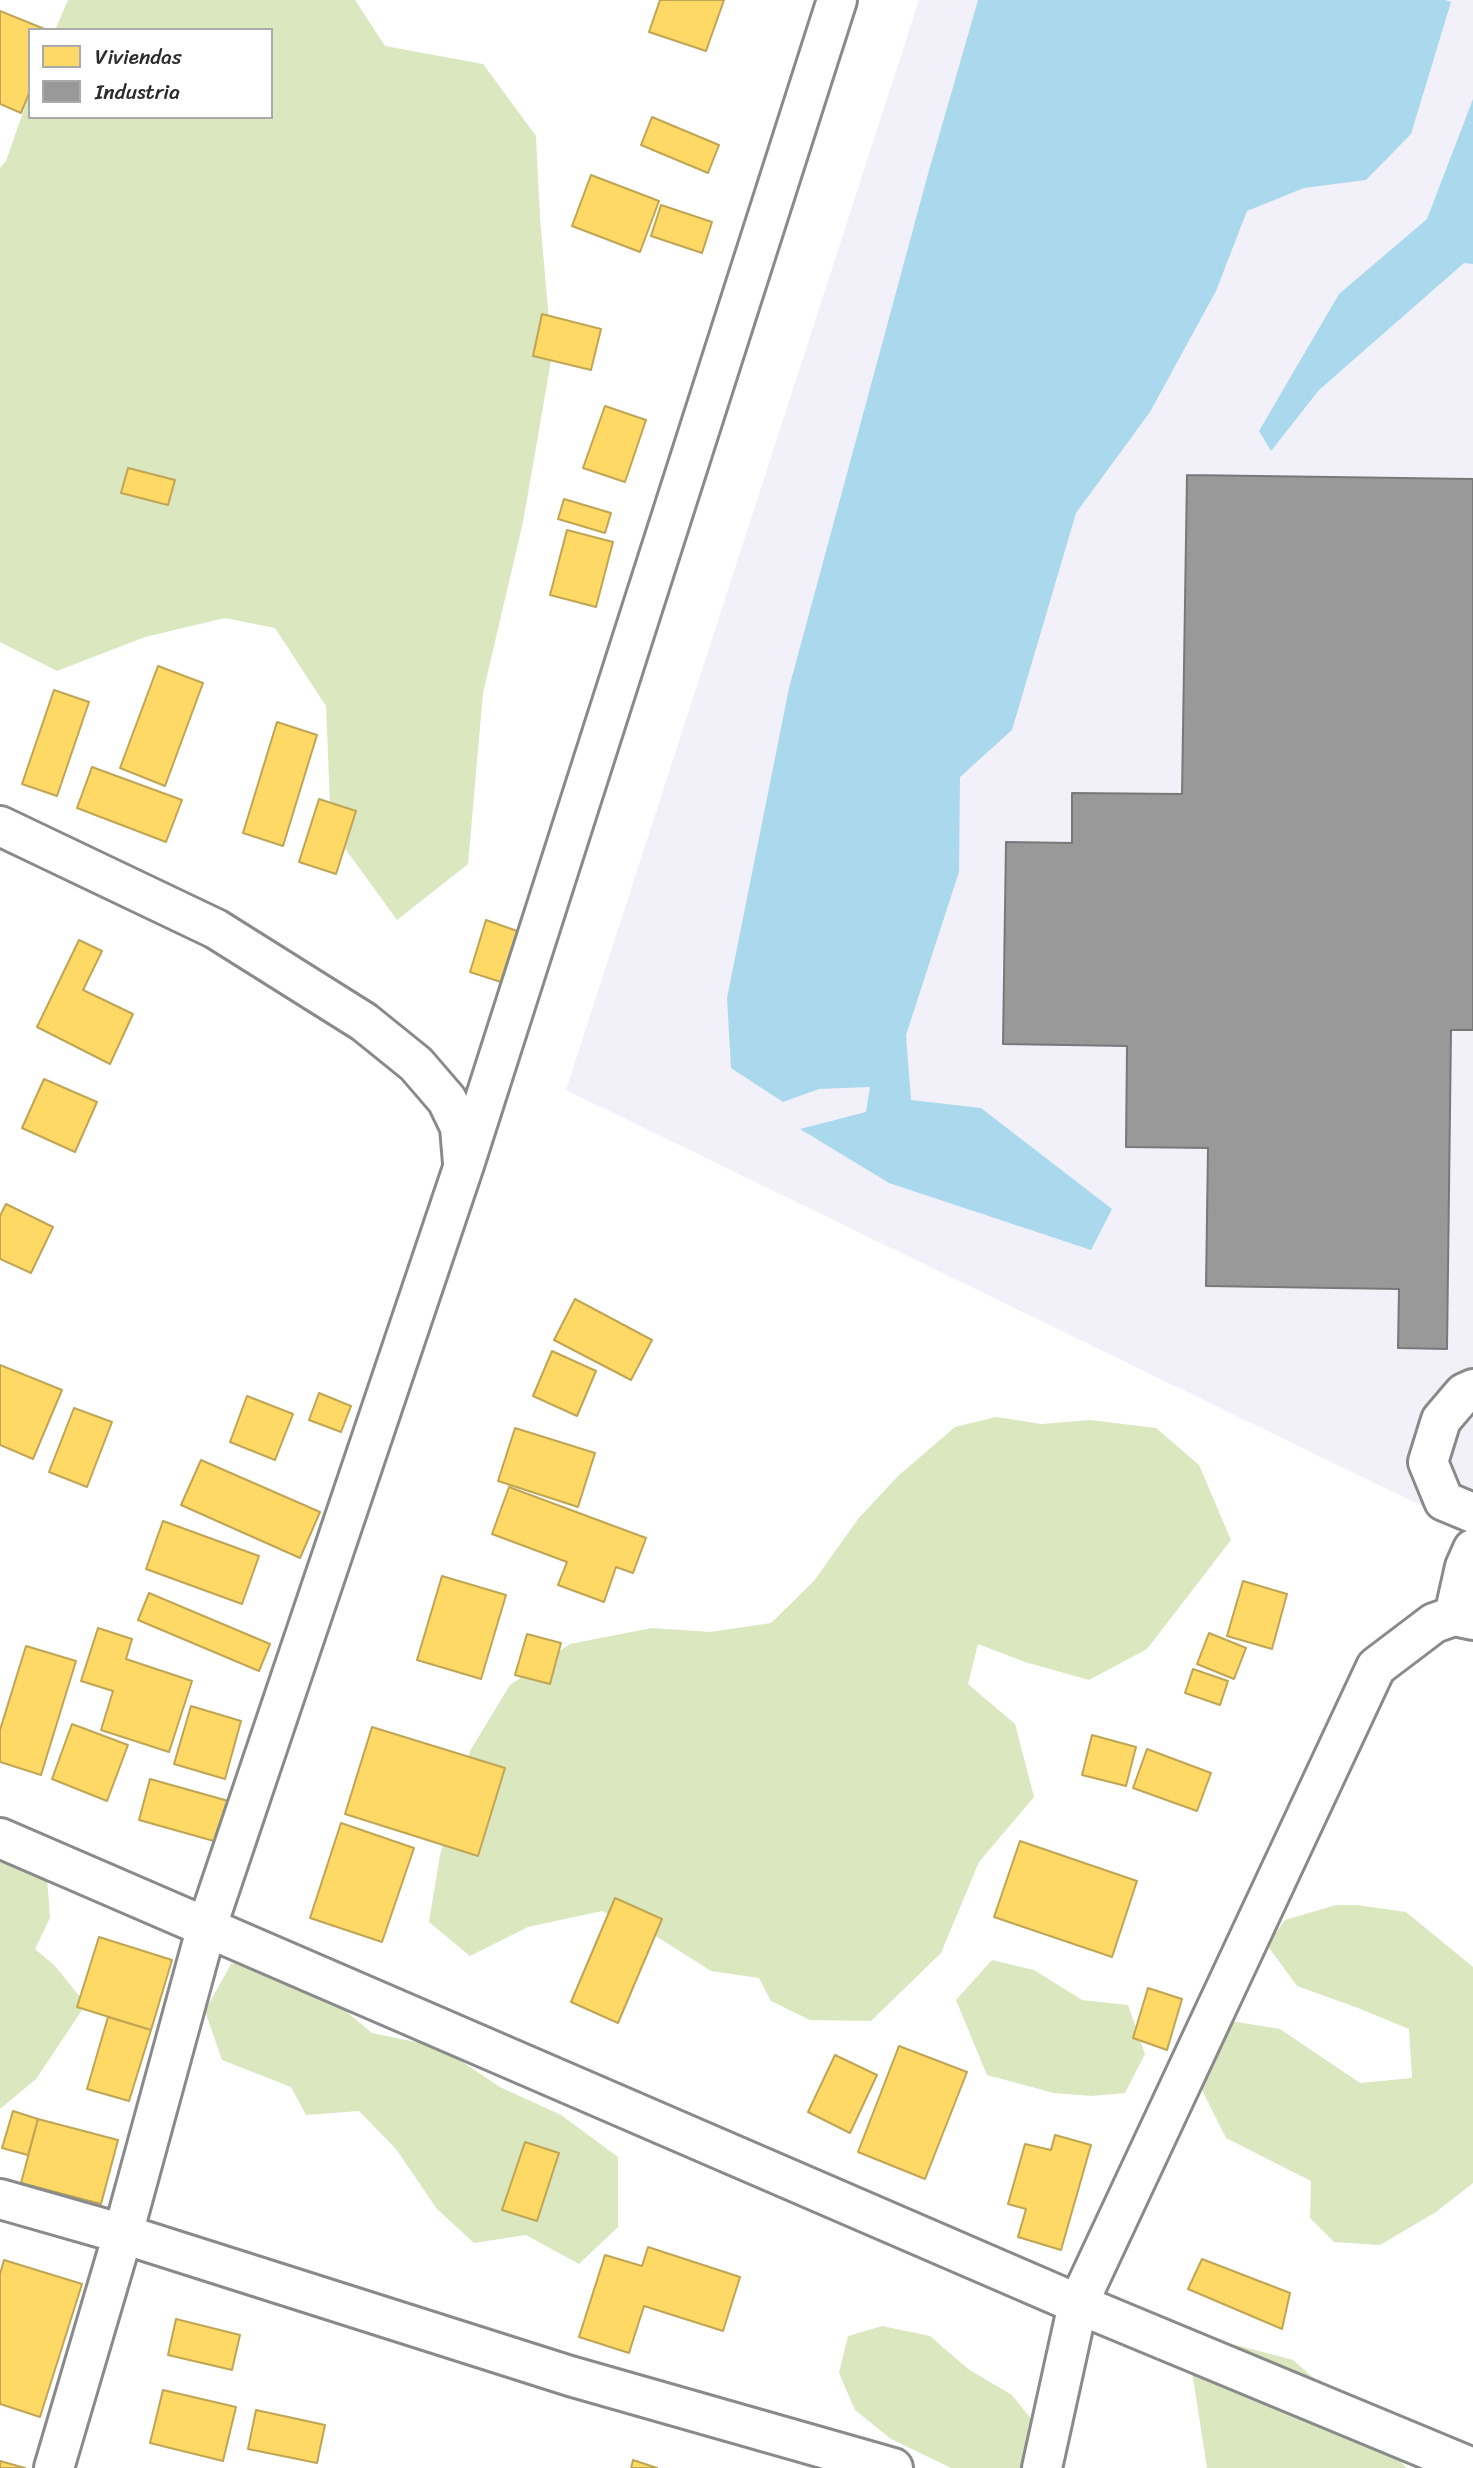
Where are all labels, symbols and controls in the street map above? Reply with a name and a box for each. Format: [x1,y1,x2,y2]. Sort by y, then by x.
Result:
legend [28,28,273,119]
text: Viviendas [95,38,182,76]
text: Industria [95,73,180,111]

